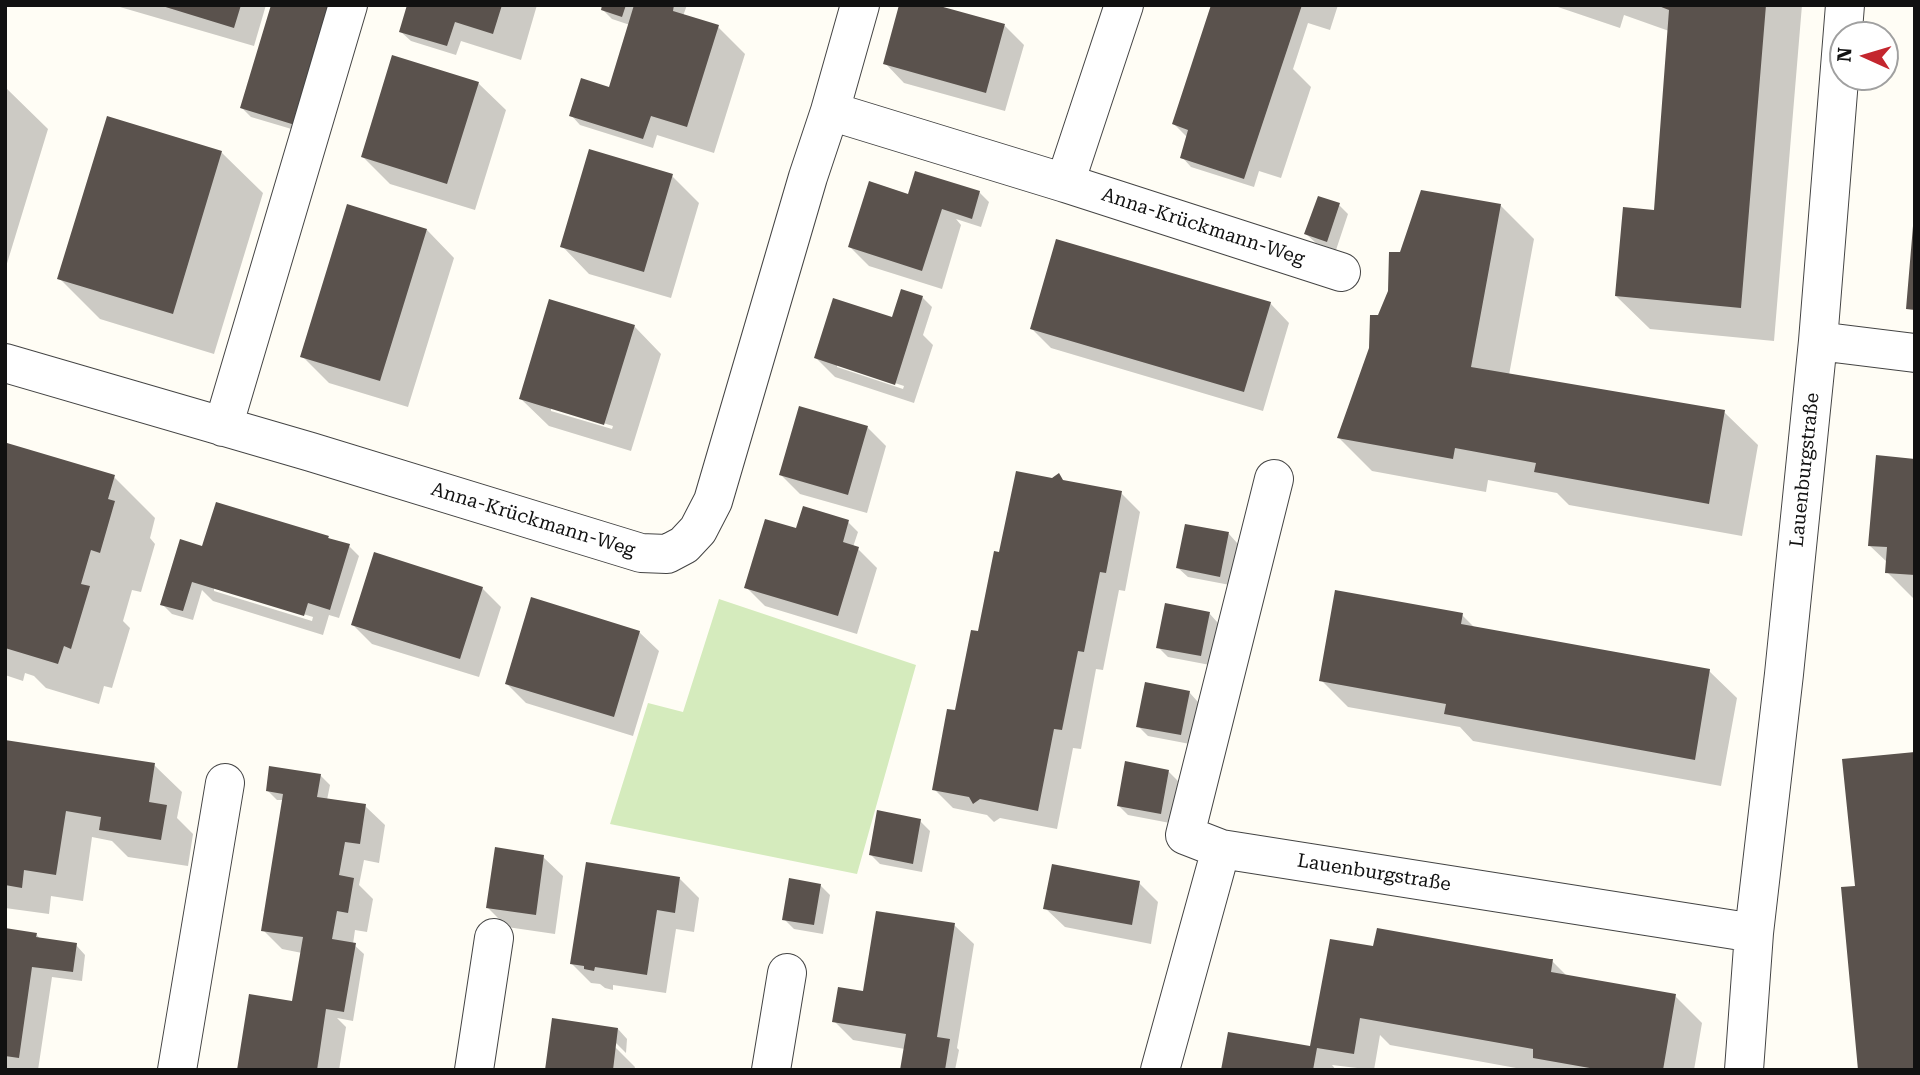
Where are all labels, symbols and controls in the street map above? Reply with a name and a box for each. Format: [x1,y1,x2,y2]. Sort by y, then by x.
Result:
north arrow [1829,21,1899,91]
text: N [1833,47,1857,63]
street label: Anna-Krückmann-Weg [1099,183,1307,271]
street label: Lauenburgstraße [1786,392,1824,548]
street label: Anna-Krückmann-Weg [428,478,638,562]
street label: Lauenburgstraße [1296,850,1452,896]

